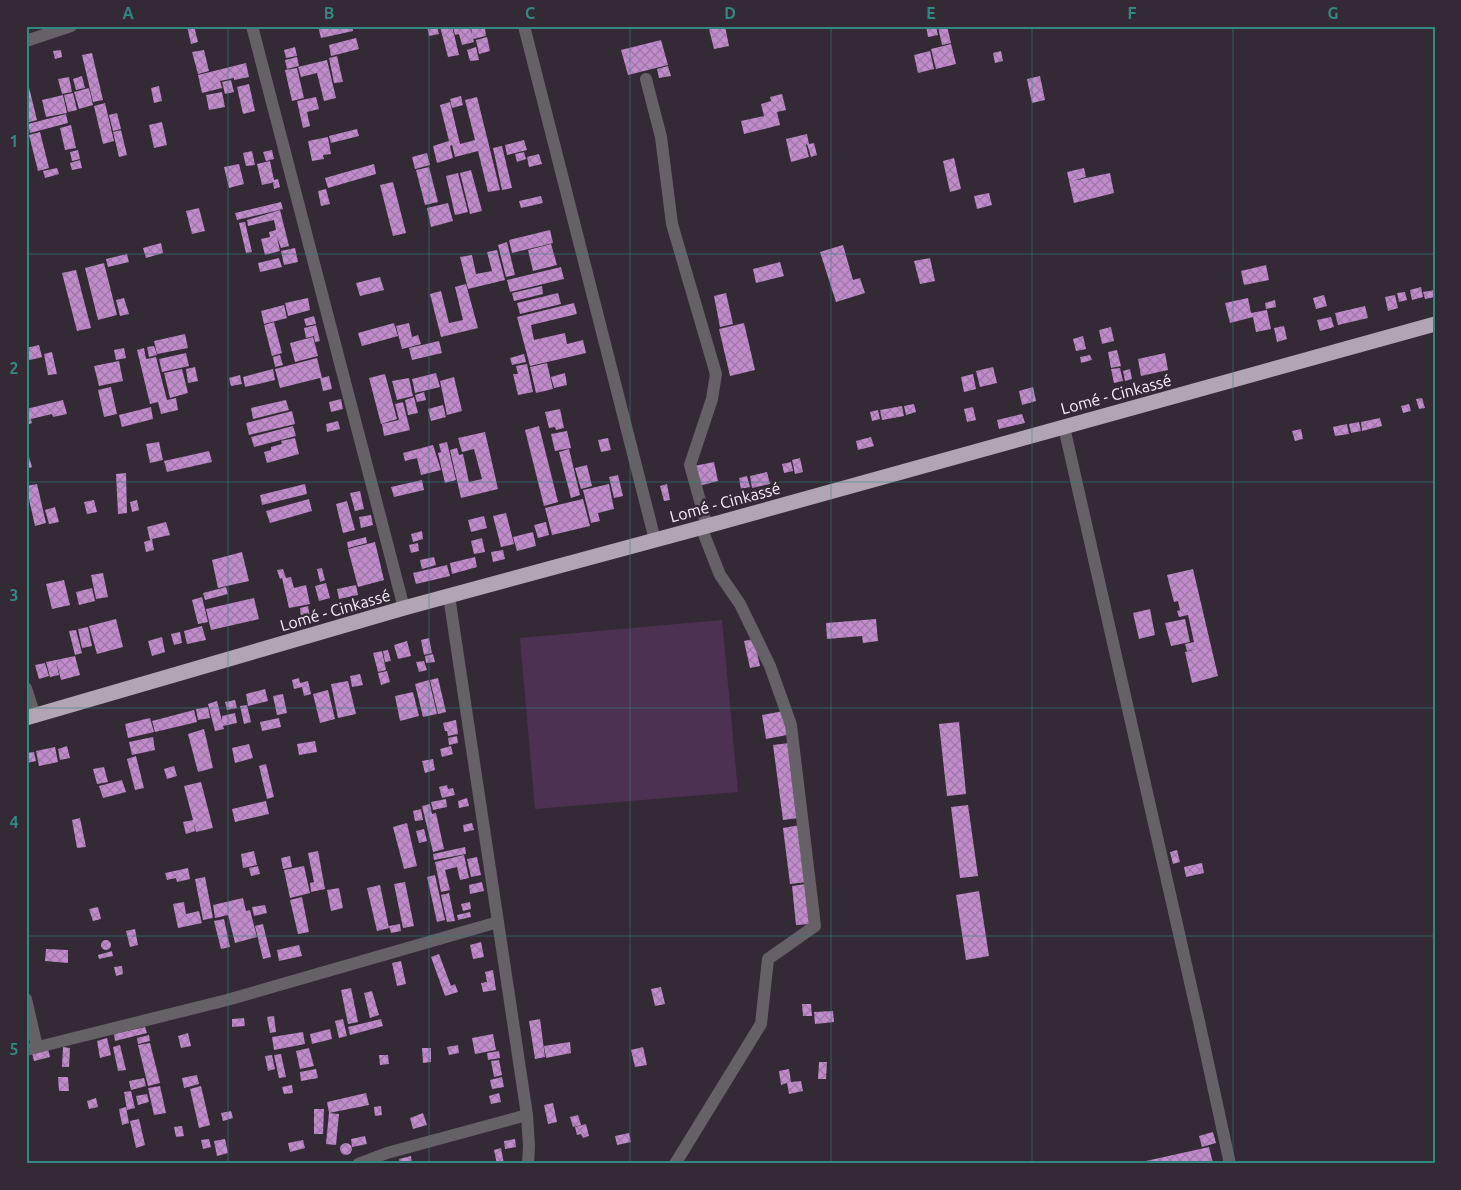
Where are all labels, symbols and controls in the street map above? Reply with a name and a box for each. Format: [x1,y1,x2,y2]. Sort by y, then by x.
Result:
text: A [122,4,134,22]
text: B [324,4,334,22]
text: C [525,4,535,22]
text: D [724,4,736,22]
text: E [926,4,936,22]
text: F [1128,4,1137,22]
text: G [1327,4,1339,22]
text: 1 [9,132,19,150]
text: 2 [9,359,19,377]
street label: Lomé - Cinkassé [1059,371,1173,417]
street label: Lomé - Cinkassé [668,479,782,525]
text: 3 [9,586,19,604]
street label: Lomé - Cinkassé [278,586,392,634]
text: 4 [9,813,19,831]
text: 5 [9,1040,19,1058]

